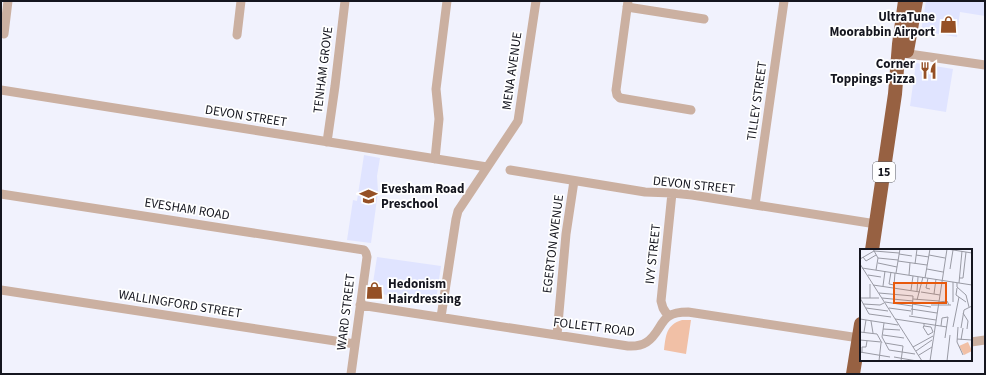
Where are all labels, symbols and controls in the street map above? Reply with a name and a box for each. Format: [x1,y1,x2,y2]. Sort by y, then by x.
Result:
place label: UltraTune Moorabbin Airport [829,8,935,41]
shop icon: UltraTune Moorabbin Airport [938,14,958,34]
street label: TENHAM GROVE [309,25,337,114]
street label: MENA AVENUE [498,31,526,111]
place label: Corner Toppings Pizza [830,55,916,88]
street label: TILLEY STREET [742,60,772,142]
restaurant icon: Corner Toppings Pizza [918,61,938,81]
street label: DEVON STREET [204,101,288,131]
road number: 15 [873,162,895,182]
street label: DEVON STREET [652,172,736,198]
place label: Evesham Road Preschool [381,180,464,213]
school or university icon: Evesham Road Preschool [358,186,378,206]
street label: EVESHAM ROAD [143,193,231,225]
street label: EGERTON AVENUE [538,193,568,294]
street label: IVY STREET [641,223,665,285]
inset map [860,249,972,361]
street label: WARD STREET [332,273,360,351]
place label: Hedonism Hairdressing [388,275,461,308]
shop icon: Hedonism Hairdressing [365,281,385,301]
street label: WALLINGFORD STREET [117,285,243,323]
street label: FOLLETT ROAD [552,313,636,341]

